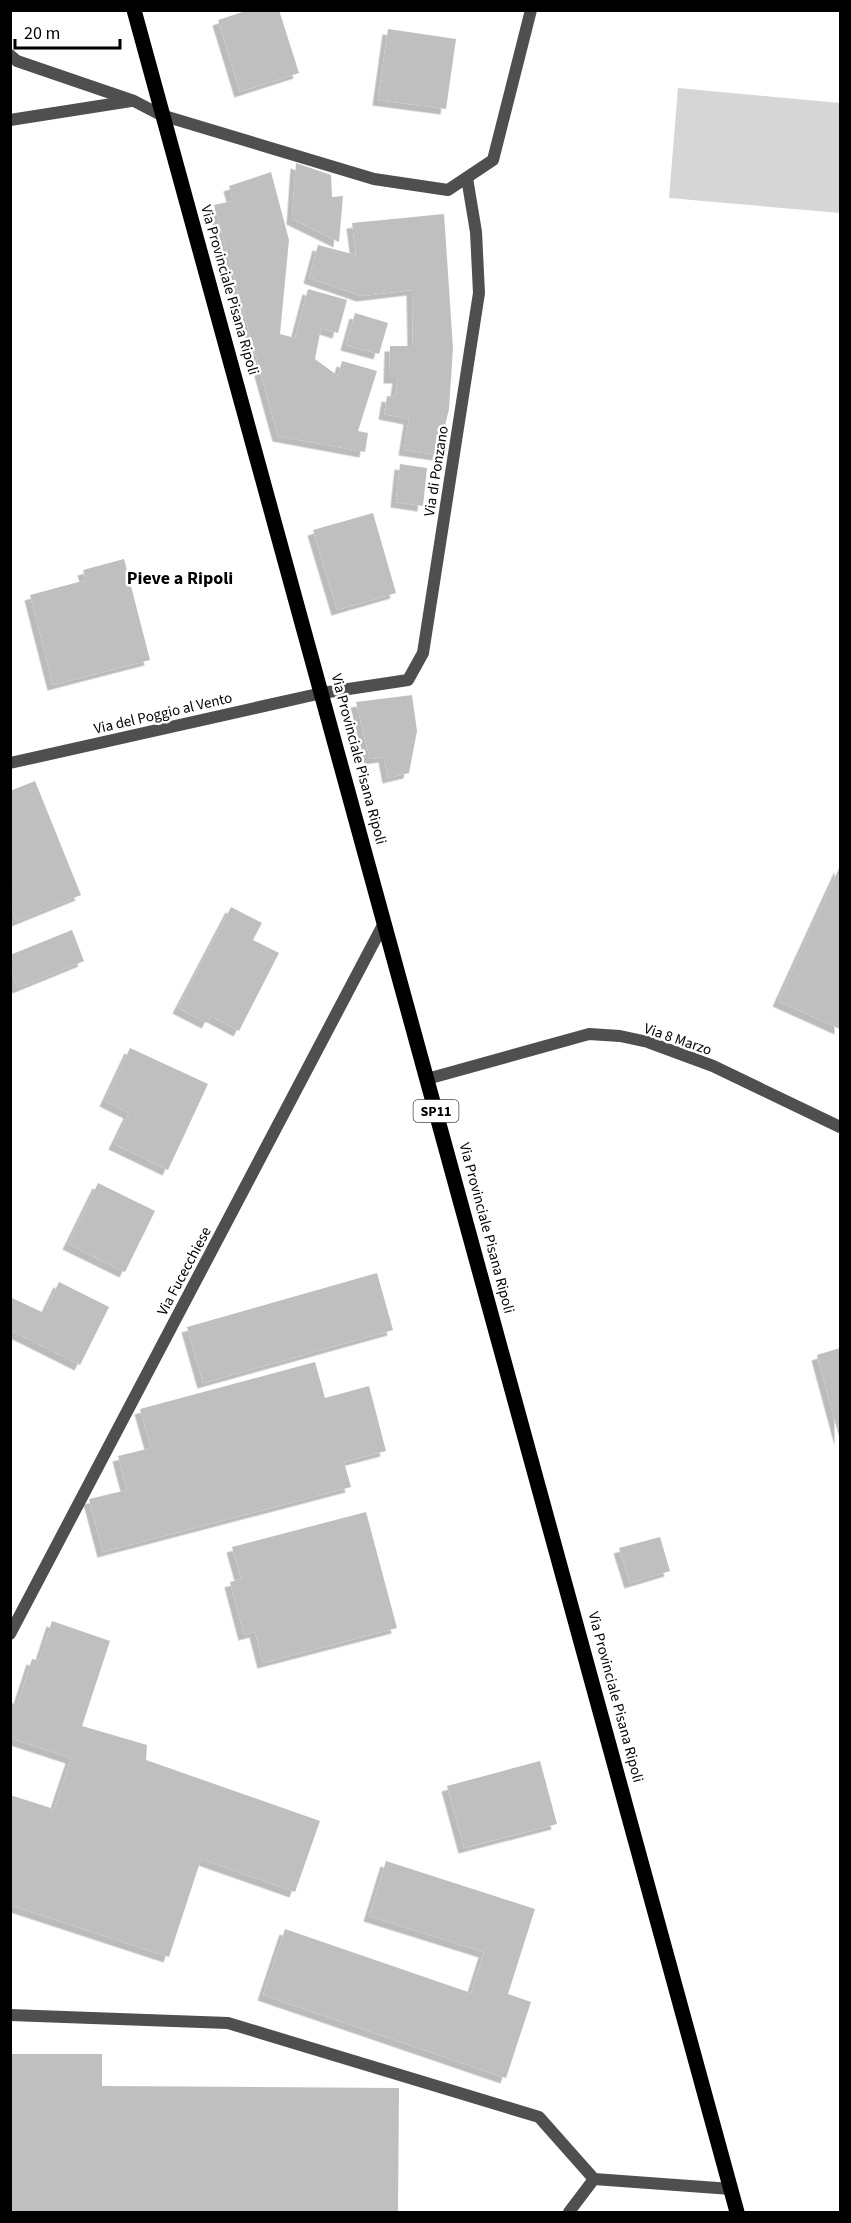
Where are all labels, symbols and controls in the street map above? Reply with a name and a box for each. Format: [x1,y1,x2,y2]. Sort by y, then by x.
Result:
scale bar [15,12,120,50]
text: 20 m [24,21,60,46]
street label: Via Provinciale Pisana Ripoli [195,203,264,378]
street label: Via di Ponzano [419,424,454,518]
district label: Pieve a Ripoli [127,566,233,591]
street label: Via Provinciale Pisana Ripoli [326,671,391,847]
street label: Via del Poggio al Vento [92,687,234,740]
street label: Via 8 Marzo [641,1018,715,1061]
road number: SP11 [414,1100,458,1122]
street label: Via Provinciale Pisana Ripoli [454,1140,519,1316]
street label: Via Fucecchiese [152,1223,217,1319]
street label: Via Provinciale Pisana Ripoli [583,1609,648,1785]

